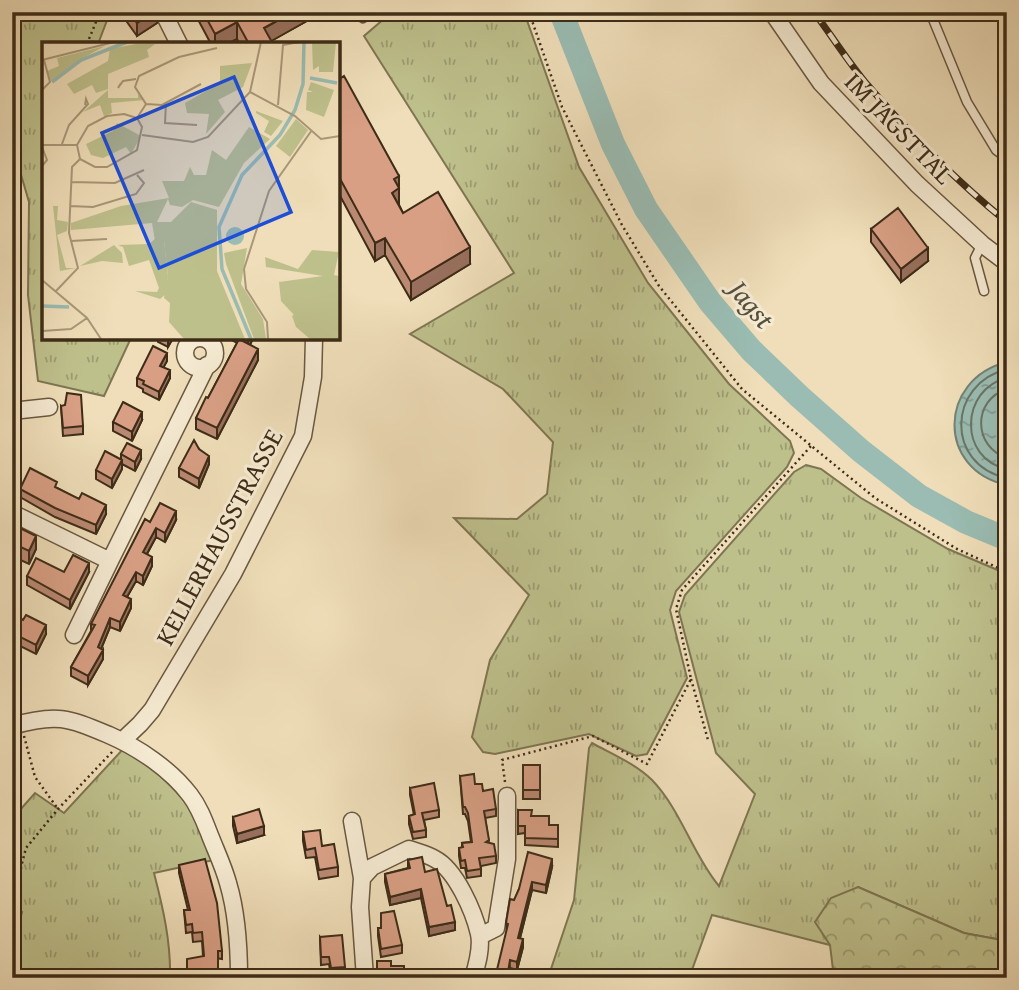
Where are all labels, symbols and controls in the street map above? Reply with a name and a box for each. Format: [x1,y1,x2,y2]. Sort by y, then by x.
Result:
inset map [42,42,340,340]
street label: IM JAGSTTAL [836,63,963,193]
water label: Jagst [717,267,786,338]
street label: KELLERHAUSSTRASSE [145,421,292,652]

